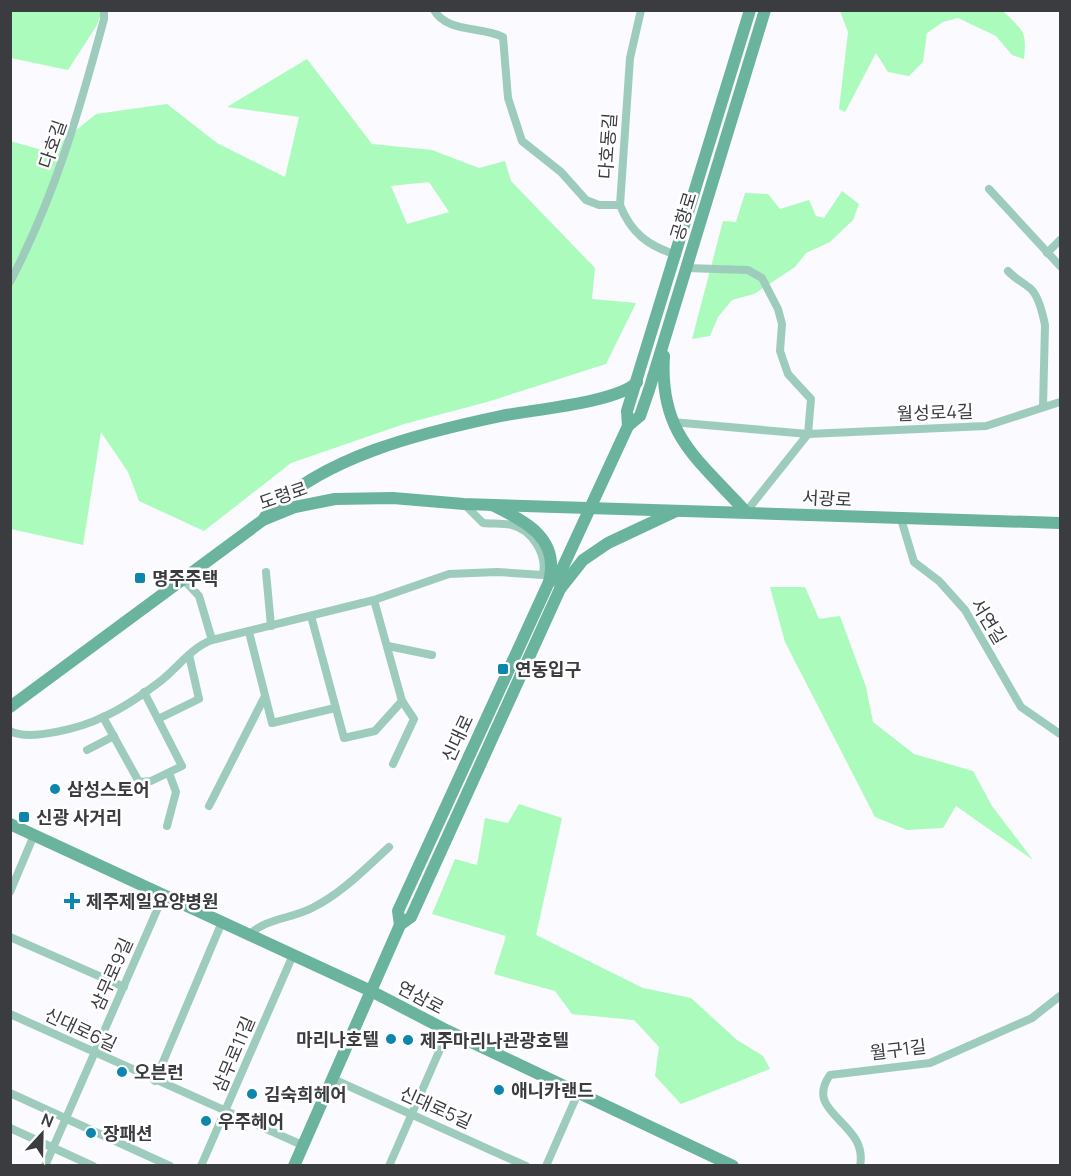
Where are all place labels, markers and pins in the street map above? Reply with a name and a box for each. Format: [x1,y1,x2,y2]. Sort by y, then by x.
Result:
place label: 명주주택 [152,566,218,590]
marker: 명주주택 [133,571,147,585]
place label: 연동입구 [515,657,581,681]
marker: 연동입구 [496,662,510,676]
place label: 삼성스토어 [67,777,150,801]
marker: 삼성스토어 [48,782,62,796]
place label: 신광 사거리 [36,805,122,829]
marker: 신광 사거리 [17,810,31,824]
place label: 제주제일요양병원 [86,889,218,913]
marker: 제주제일요양병원 [63,892,81,910]
place label: 마리나호텔 [296,1027,379,1051]
place label: 제주마리나관광호텔 [420,1028,569,1052]
marker: 마리나호텔 [384,1032,398,1046]
marker: 제주마리나관광호텔 [401,1033,415,1047]
place label: 오븐런 [134,1060,184,1084]
marker: 오븐런 [115,1065,129,1079]
place label: 애니카랜드 [511,1078,594,1102]
place label: 김숙희헤어 [264,1082,347,1106]
marker: 애니카랜드 [492,1083,506,1097]
marker: 김숙희헤어 [245,1087,259,1101]
place label: 우주헤어 [218,1109,284,1133]
marker: 우주헤어 [199,1114,213,1128]
place label: 장패션 [103,1121,153,1145]
marker: 장패션 [84,1126,98,1140]

